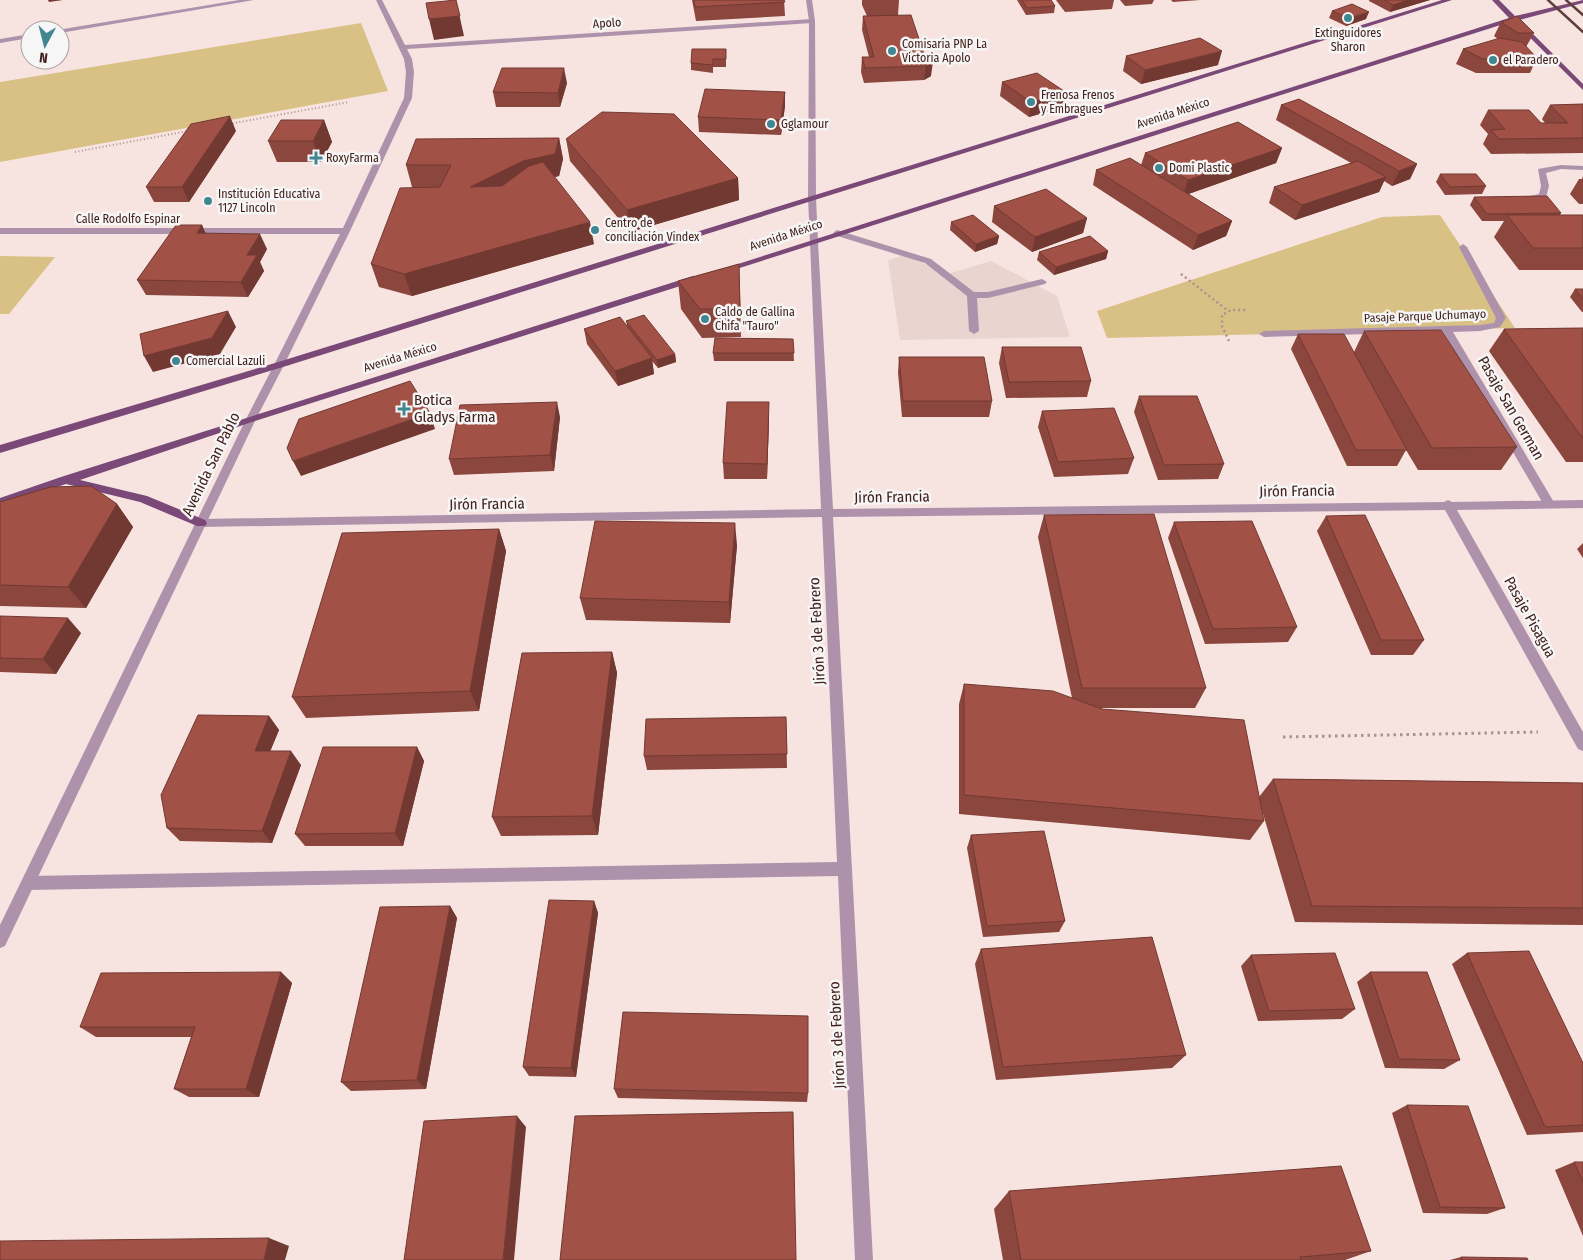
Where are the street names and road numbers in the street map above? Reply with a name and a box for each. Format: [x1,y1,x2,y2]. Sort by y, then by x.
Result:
street label: Apolo [592,15,622,31]
street label: Avenida México [1135,95,1211,131]
street label: Calle Rodolfo Espinar [76,212,181,226]
street label: Avenida México [748,217,824,253]
street label: Pasaje Parque Uchumayo [1364,307,1486,325]
street label: Avenida México [362,339,438,375]
street label: Pasaje San German [1474,353,1548,463]
street label: Avenida San Pablo [178,409,244,519]
street label: Jirón Francia [1259,481,1335,501]
street label: Jirón Francia [854,487,930,507]
street label: Jirón Francia [449,494,525,514]
street label: Pasaje Pisagua [1500,573,1560,661]
street label: Jirón 3 de Febrero [805,577,829,685]
street label: Jirón 3 de Febrero [825,981,849,1089]

